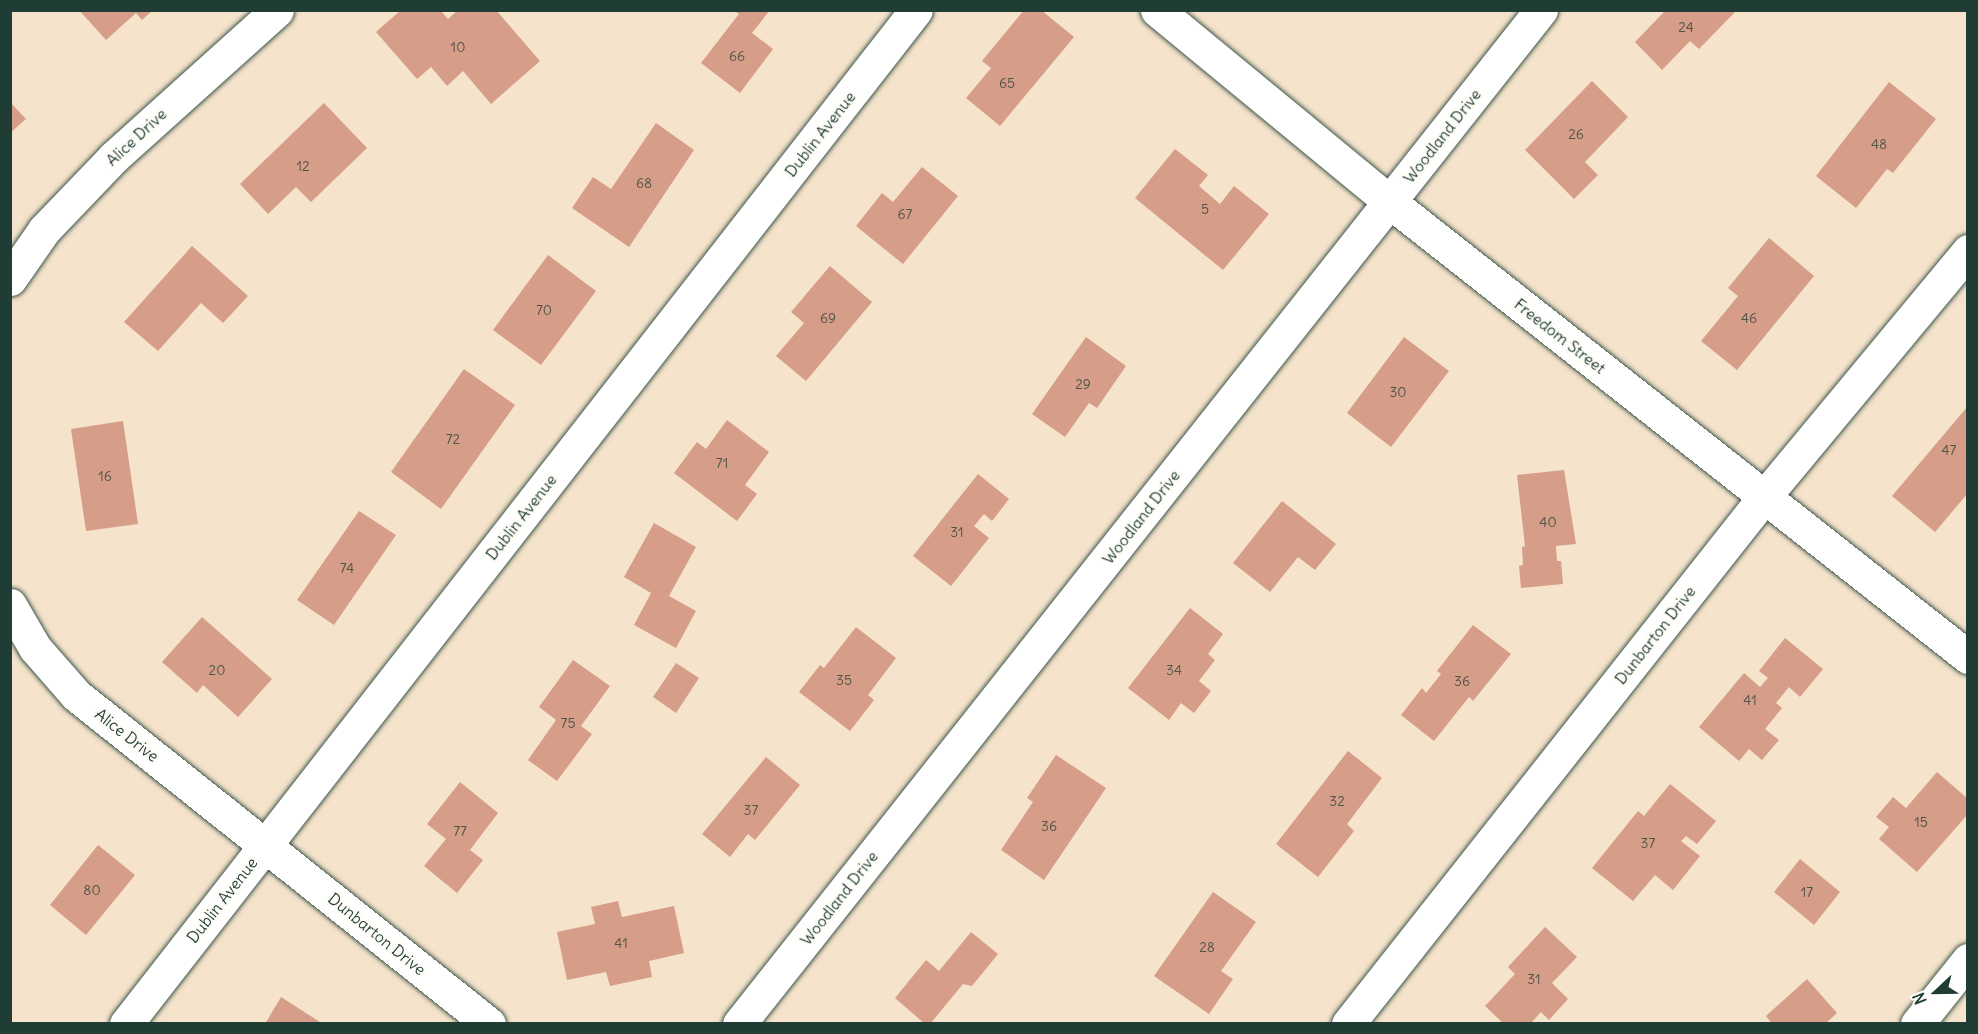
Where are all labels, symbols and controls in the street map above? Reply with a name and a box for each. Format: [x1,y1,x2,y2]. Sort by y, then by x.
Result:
house number: 24 [1678,19,1694,35]
house number: 10 [451,39,465,55]
house number: 66 [729,48,745,64]
house number: 65 [999,75,1015,91]
street label: Woodland Drive [1399,85,1485,187]
street label: Dublin Avenue [781,87,859,181]
street label: Alice Drive [102,104,170,170]
house number: 26 [1568,126,1584,142]
house number: 48 [1871,136,1887,152]
house number: 12 [296,158,310,174]
house number: 68 [636,175,652,191]
house number: 5 [1201,201,1209,217]
house number: 67 [898,206,912,222]
street label: Freedom Street [1511,294,1609,378]
house number: 70 [536,302,552,318]
house number: 69 [820,310,836,326]
house number: 46 [1741,310,1757,326]
house number: 29 [1075,376,1091,392]
house number: 30 [1389,384,1407,400]
house number: 72 [446,431,460,447]
house number: 47 [1942,442,1956,458]
house number: 71 [716,455,728,471]
street label: Woodland Drive [1098,466,1184,568]
house number: 16 [98,468,112,484]
street label: Dublin Avenue [482,470,560,564]
house number: 40 [1539,514,1557,530]
house number: 31 [950,524,964,540]
house number: 74 [340,560,354,576]
street label: Dunbarton Drive [1611,582,1699,688]
house number: 20 [209,662,225,678]
house number: 34 [1166,662,1182,678]
house number: 35 [836,672,852,688]
house number: 36 [1454,673,1470,689]
house number: 41 [1743,692,1757,708]
street label: Alice Drive [91,704,163,766]
house number: 75 [561,715,575,731]
house number: 32 [1329,793,1345,809]
house number: 37 [744,802,758,818]
house number: 15 [1914,814,1928,830]
house number: 36 [1041,818,1057,834]
house number: 77 [453,823,467,839]
house number: 37 [1641,835,1655,851]
street label: Woodland Drive [796,847,882,949]
street label: Dublin Avenue [183,853,261,947]
house number: 80 [83,882,101,898]
house number: 17 [1801,884,1813,900]
street label: Dunbarton Drive [324,889,430,979]
house number: 41 [614,935,628,951]
house number: 28 [1199,939,1215,955]
north arrow [1906,962,1966,1022]
house number: 31 [1527,971,1541,987]
text: N [1908,990,1931,1008]

